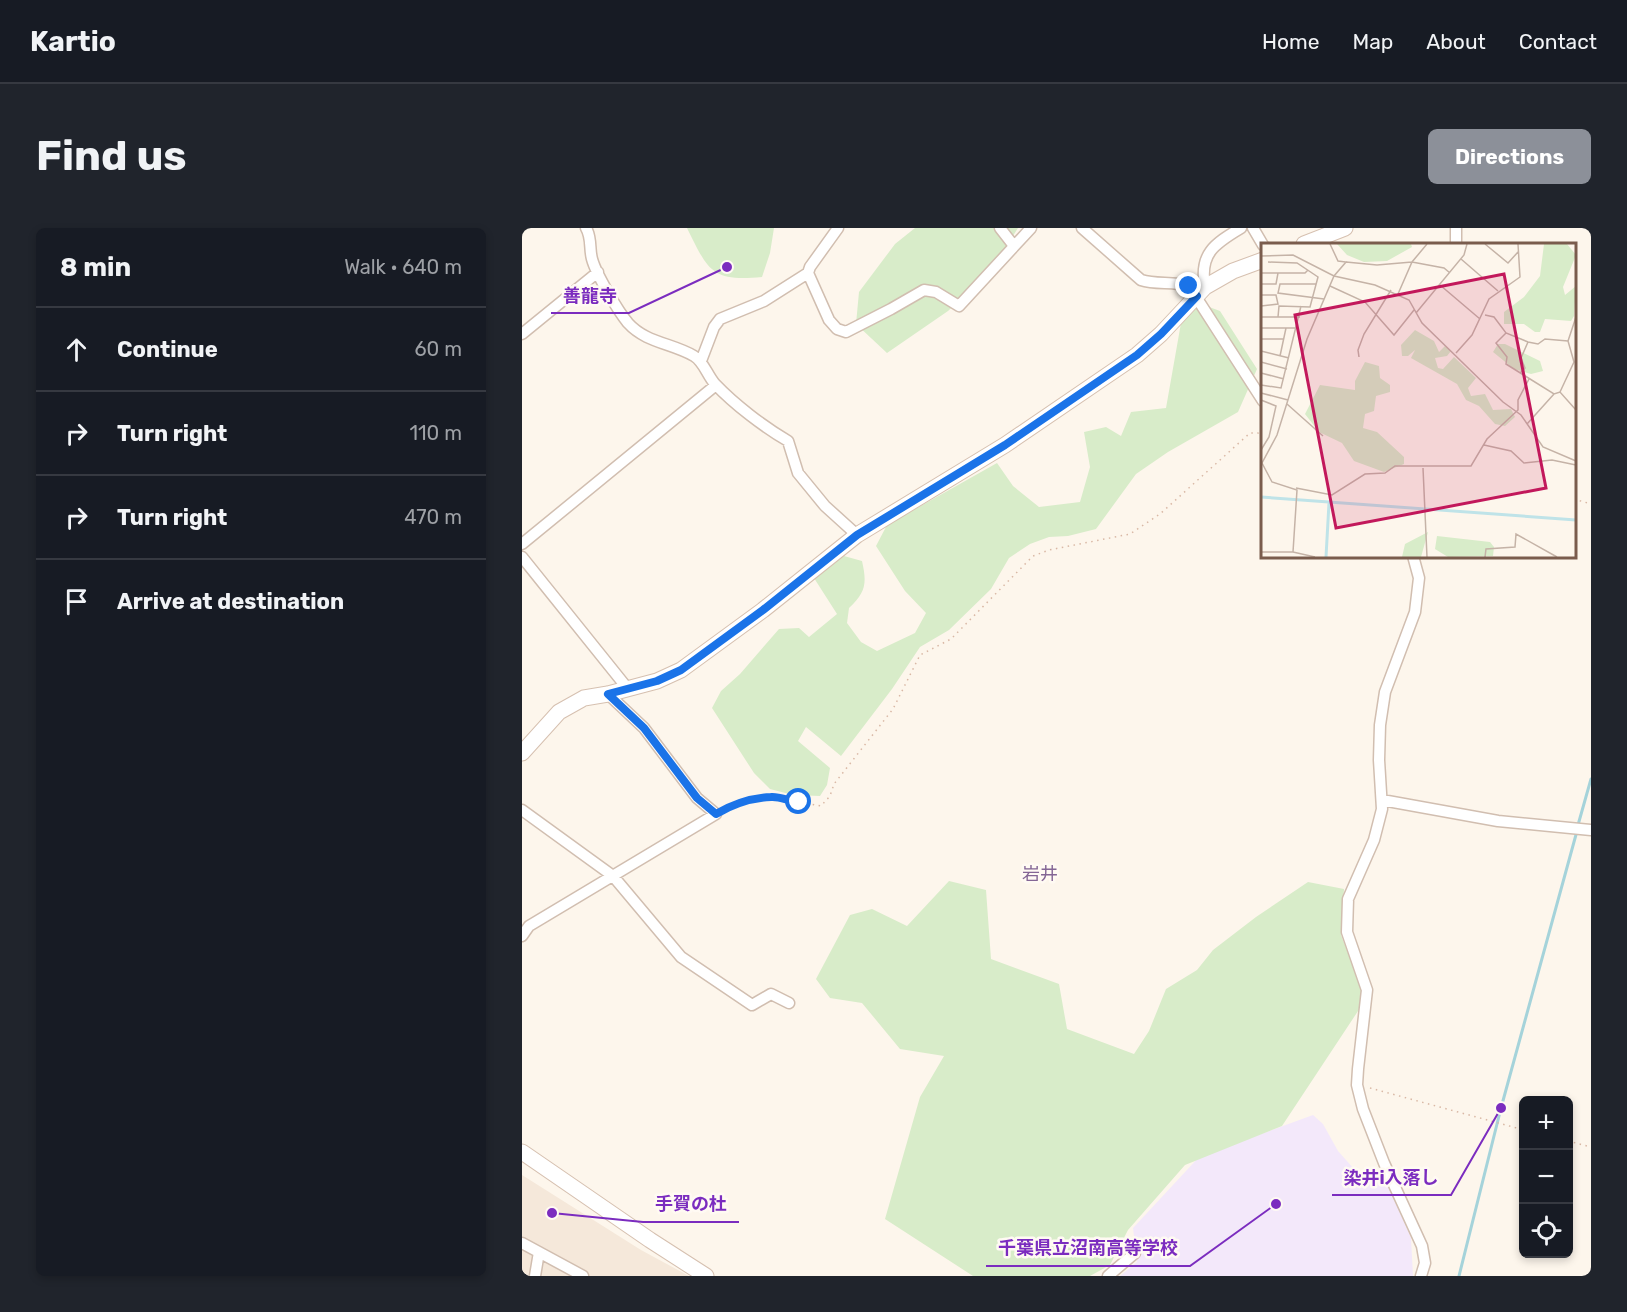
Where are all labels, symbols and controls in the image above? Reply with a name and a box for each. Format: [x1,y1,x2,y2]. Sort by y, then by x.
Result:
text: Kartio [30,25,116,58]
text: Home [1262,29,1319,54]
text: Map [1352,29,1393,54]
text: About [1426,29,1486,54]
text: Contact [1519,29,1597,54]
button: Directions [1428,129,1591,184]
text: Find us [36,131,187,181]
inset map [1261,243,1576,558]
text: 8 min [60,252,131,283]
text: Walk · 640 m [344,255,462,279]
route end [1175,272,1201,298]
callout: 善龍寺 [551,277,629,313]
text: 善龍寺 [563,285,617,307]
icon: ahead [60,333,93,366]
text: Continue [117,336,218,363]
text: 60 m [415,337,462,361]
icon: right [60,417,93,450]
text: Turn right [117,420,227,447]
text: 110 m [410,421,462,445]
icon: right [60,501,93,534]
text: Turn right [117,504,227,531]
text: 470 m [404,505,462,529]
icon: arrive [60,585,93,618]
text: Arrive at destination [117,588,344,615]
route start [785,788,811,814]
district label: 岩井 [1022,863,1058,885]
map controls [1519,1096,1573,1258]
button: + [1519,1096,1573,1150]
button: − [1519,1150,1573,1204]
callout: 染井i入落し [1332,1159,1451,1195]
text: 染井i入落し [1343,1167,1439,1189]
callout: 手賀の杜 [643,1186,739,1222]
text: 手賀の杜 [655,1193,727,1215]
button: locate [1519,1204,1573,1258]
callout: 千葉県立沼南高等学校 [986,1230,1190,1266]
text: 千葉県立沼南高等学校 [998,1237,1178,1259]

